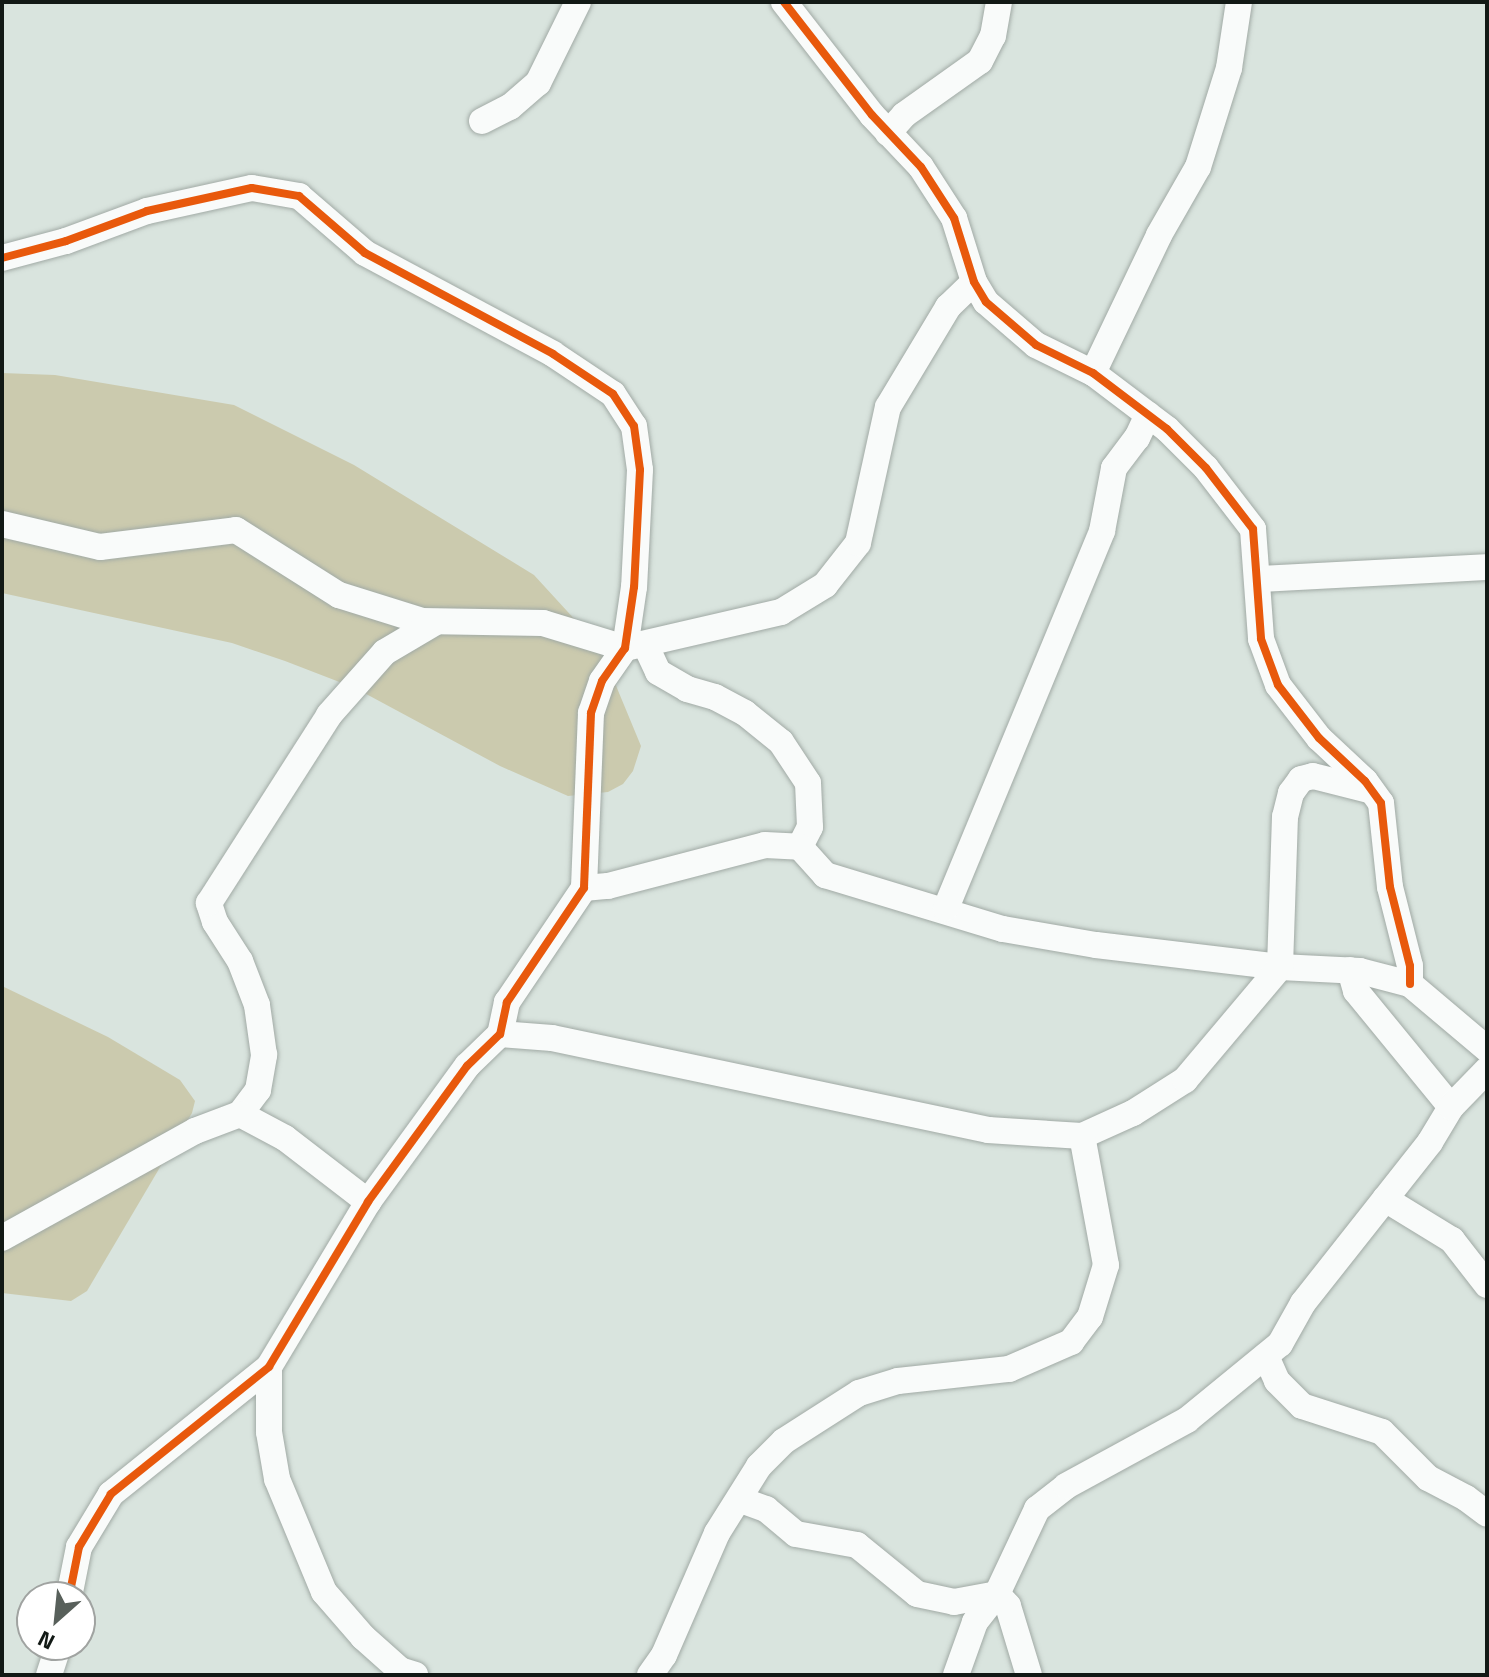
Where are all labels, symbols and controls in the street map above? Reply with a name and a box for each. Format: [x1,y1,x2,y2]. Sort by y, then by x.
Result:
north arrow [16,1581,96,1661]
text: N [32,1622,61,1659]

